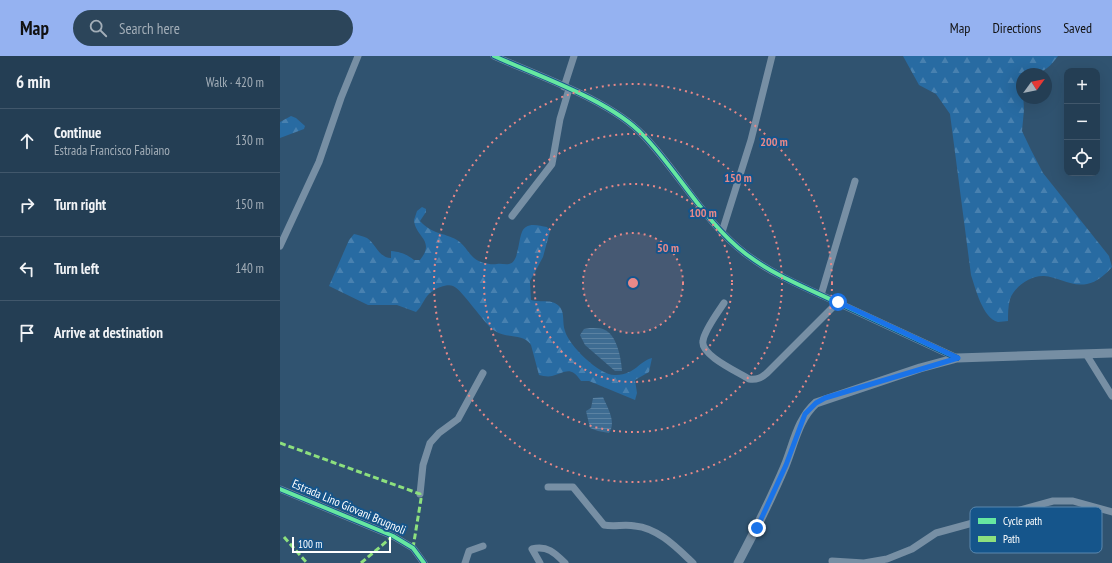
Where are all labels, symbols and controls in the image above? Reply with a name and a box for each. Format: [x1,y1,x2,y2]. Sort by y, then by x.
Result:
search box [73,10,353,46]
text: Map [20,16,49,40]
icon: search [87,17,109,39]
text: Search here [119,19,180,38]
text: Map [950,19,970,37]
text: Directions [992,19,1041,37]
text: Saved [1063,19,1092,37]
north arrow [1016,68,1052,104]
map controls [1064,68,1100,176]
button: + [1064,68,1100,104]
text: 6 min [16,71,50,93]
text: Walk · 420 m [206,74,264,91]
button: − [1064,104,1100,140]
text: Continue [54,123,101,142]
icon: ahead [16,130,38,152]
text: 130 m [235,132,264,149]
text: 200 m [760,134,788,149]
button: locate [1064,140,1100,176]
text: Estrada Francisco Fabiano [54,142,170,159]
text: 150 m [724,170,752,185]
icon: right [16,194,38,216]
text: Turn right [54,195,106,214]
text: 150 m [235,196,264,213]
text: 100 m [689,205,717,220]
text: 50 m [657,240,679,255]
icon: left [16,258,38,280]
text: Turn left [54,259,99,278]
text: 140 m [235,260,264,277]
centre of rings [626,276,640,290]
route start [829,293,847,311]
icon: arrive [16,322,38,344]
text: Arrive at destination [54,323,163,342]
street label: Estrada Lino Giovani Brugnoli [290,476,408,537]
legend [970,507,1102,553]
text: Cycle path [1003,514,1042,528]
route end [748,519,766,537]
text: Path [1003,532,1020,546]
scale bar [292,535,391,554]
text: 100 m [298,537,322,551]

